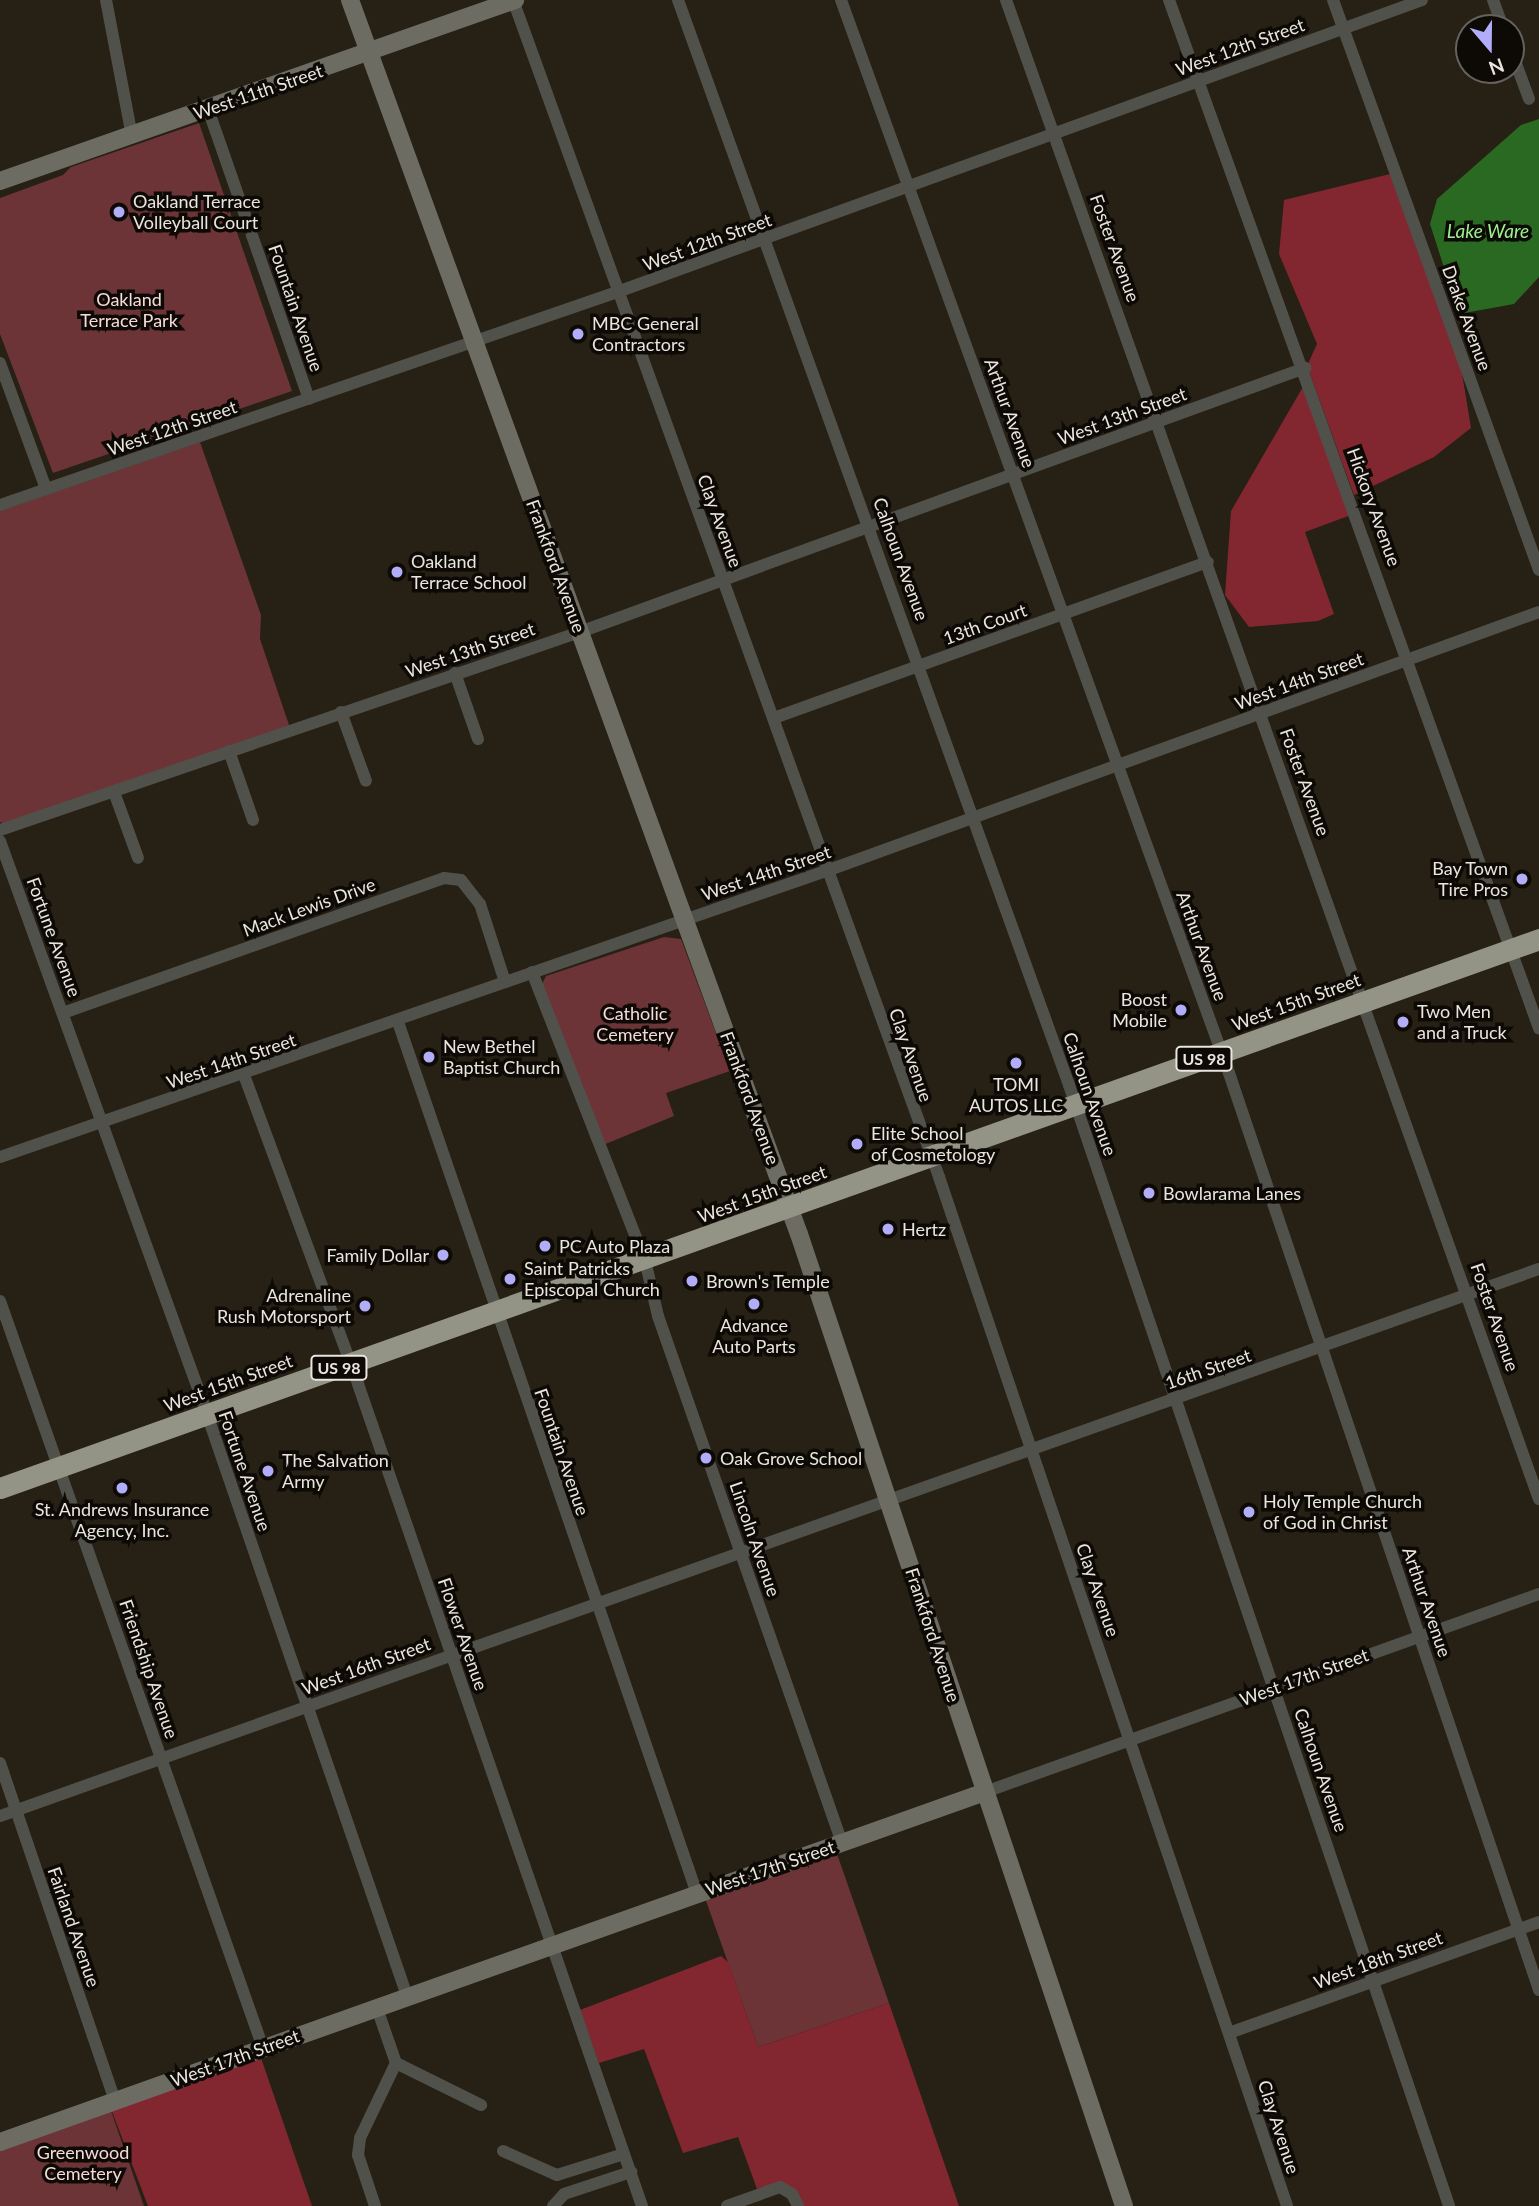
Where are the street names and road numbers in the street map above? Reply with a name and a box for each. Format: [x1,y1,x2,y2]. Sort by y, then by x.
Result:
street label: West 12th Street [1173,14,1307,80]
street label: West 11th Street [190,60,326,124]
street label: Foster Avenue [1085,191,1145,305]
street label: West 12th Street [640,209,774,275]
street label: Fountain Avenue [264,241,328,375]
street label: Drake Avenue [1438,262,1496,374]
street label: Arthur Avenue [980,355,1040,471]
street label: West 13th Street [1055,383,1189,449]
street label: West 12th Street [104,396,240,460]
street label: Hickory Avenue [1342,444,1406,570]
street label: Clay Avenue [693,471,747,571]
street label: Calhoun Avenue [869,494,933,624]
street label: Frankford Avenue [522,496,590,636]
street label: 13th Court [940,599,1030,649]
street label: West 13th Street [402,618,538,682]
street label: West 14th Street [1232,648,1366,714]
street label: Foster Avenue [1275,725,1335,839]
street label: West 14th Street [698,841,834,905]
street label: Mack Lewis Drive [240,873,378,941]
street label: Fortune Avenue [22,874,86,1000]
street label: Arthur Avenue [1172,888,1232,1004]
street label: West 15th Street [1229,969,1363,1035]
street label: Clay Avenue [885,1005,937,1105]
street label: Frankford Avenue [716,1028,784,1168]
street label: West 14th Street [163,1029,299,1093]
street label: Calhoun Avenue [1059,1029,1121,1159]
road number: US 98 [1174,1046,1234,1072]
street label: West 15th Street [695,1161,829,1227]
street label: Foster Avenue [1466,1260,1524,1374]
street label: 16th Street [1162,1344,1254,1394]
street label: West 15th Street [161,1350,295,1416]
road number: US 98 [309,1356,369,1380]
street label: Fountain Avenue [530,1385,594,1519]
street label: Fortune Avenue [214,1408,276,1534]
street label: Lincoln Avenue [725,1478,785,1600]
street label: Clay Avenue [1072,1540,1124,1640]
street label: Arthur Avenue [1398,1544,1456,1660]
street label: Frankford Avenue [901,1565,965,1705]
street label: Flower Avenue [433,1574,493,1694]
street label: Friendship Avenue [115,1596,183,1742]
street label: West 16th Street [299,1633,433,1699]
street label: West 17th Street [1237,1644,1371,1710]
street label: Calhoun Avenue [1290,1705,1352,1835]
street label: West 17th Street [702,1836,838,1900]
street label: Fairland Avenue [43,1864,105,1990]
street label: West 18th Street [1311,1927,1445,1993]
street label: West 17th Street [168,2025,302,2091]
street label: Clay Avenue [1254,2077,1304,2177]

